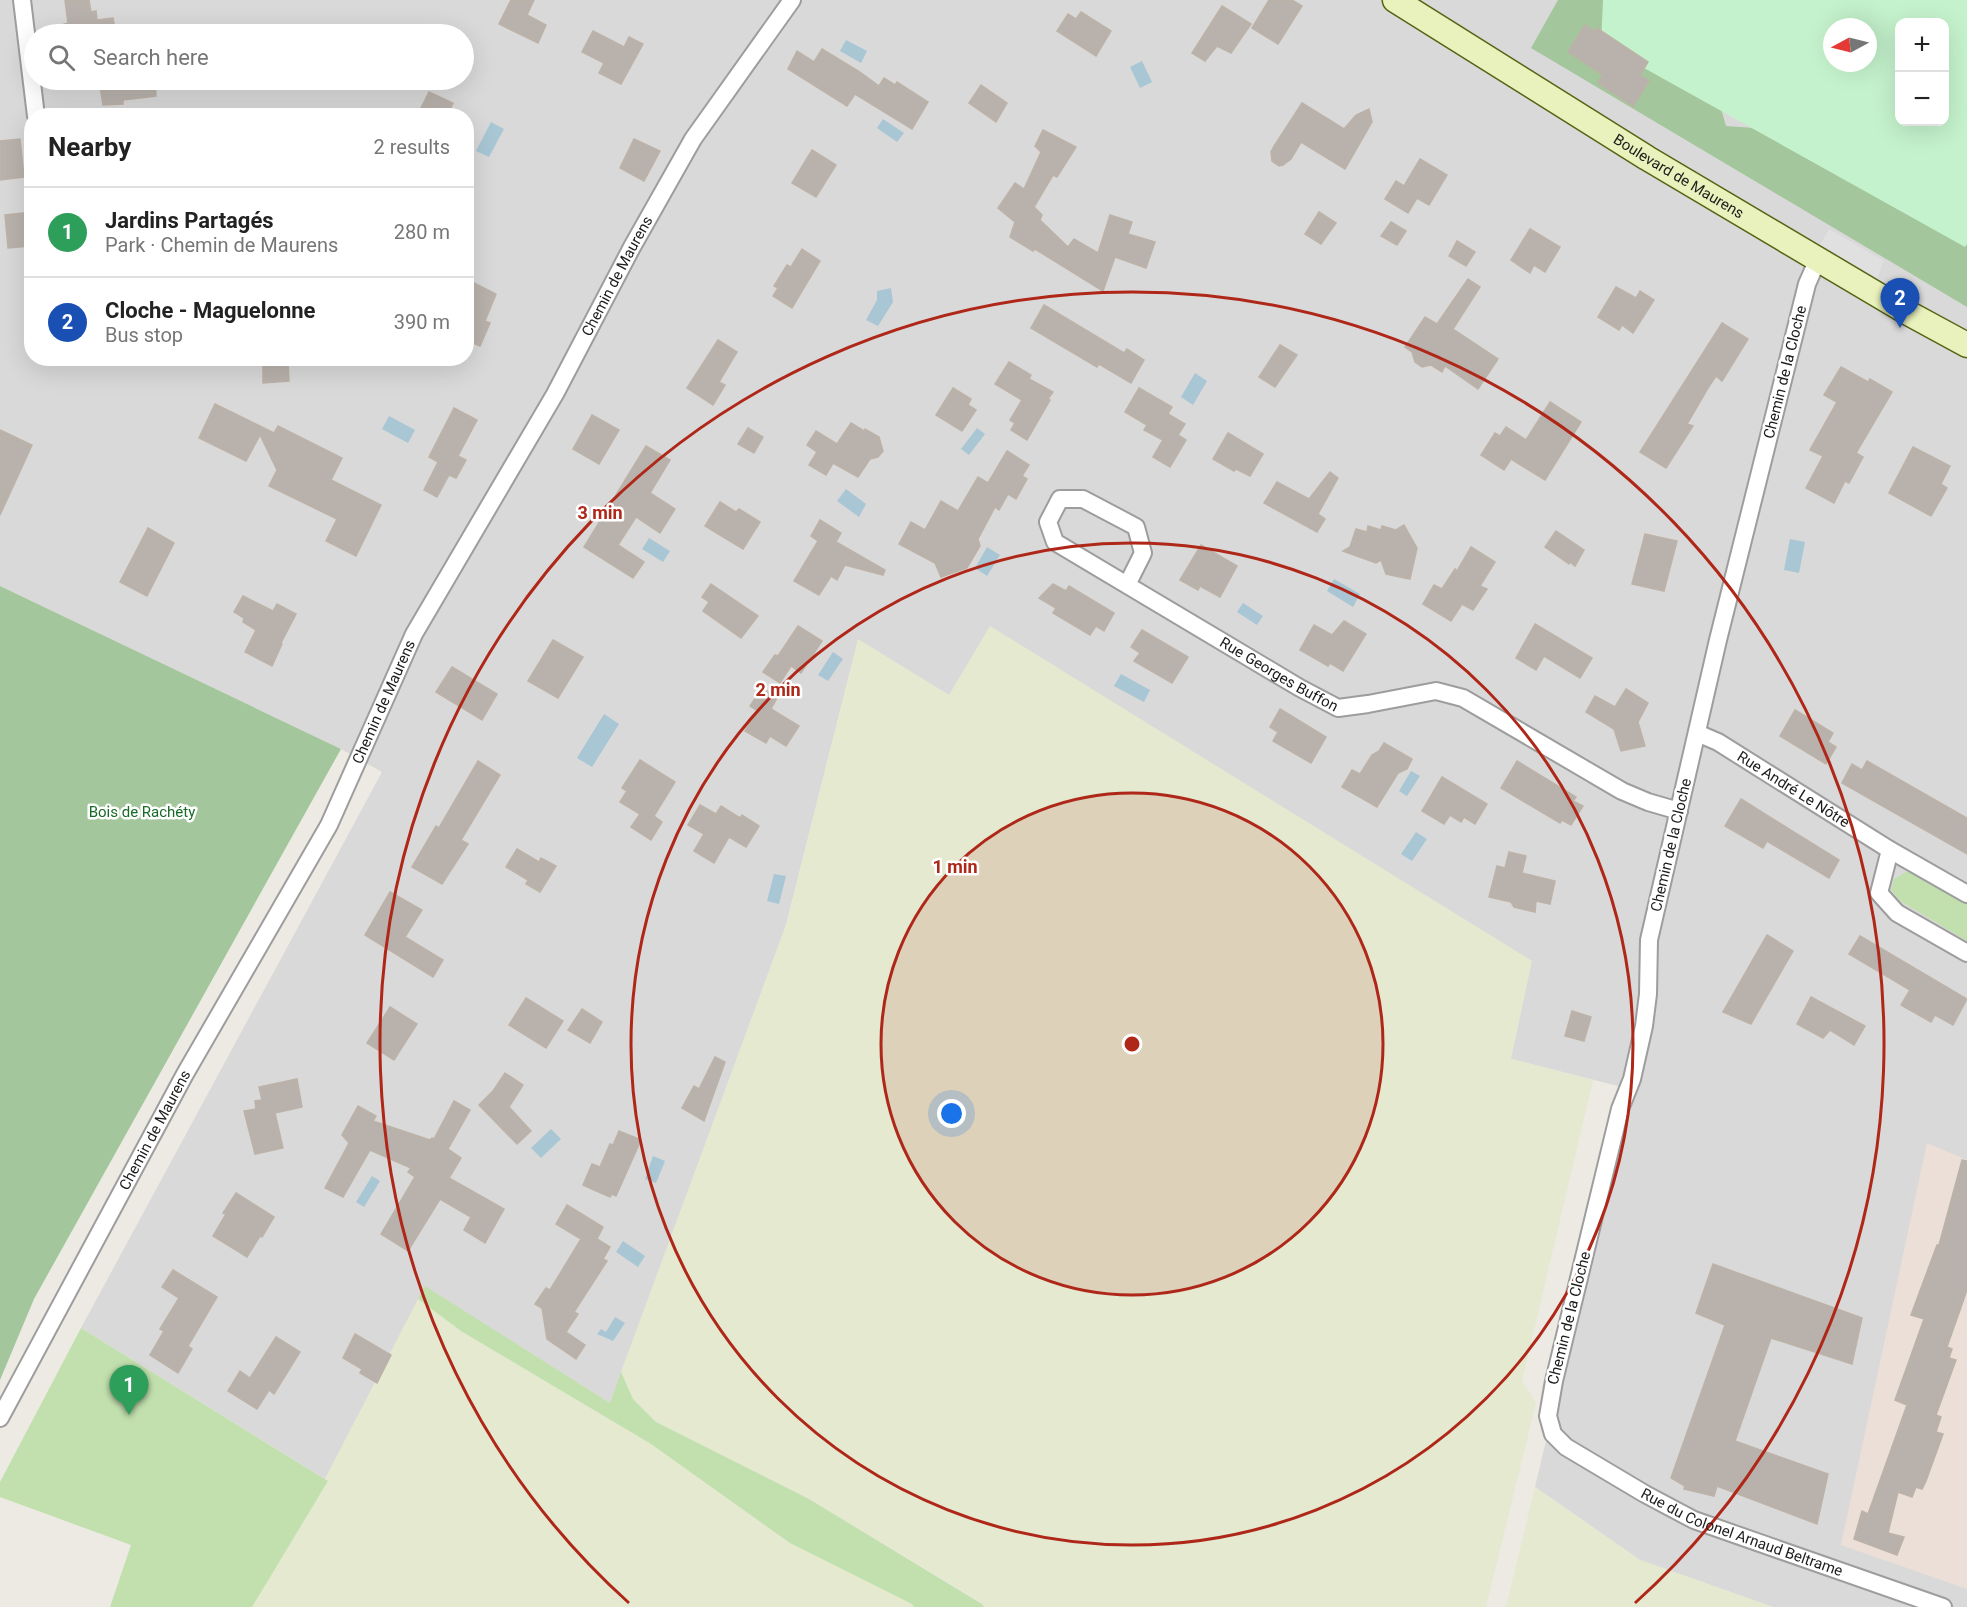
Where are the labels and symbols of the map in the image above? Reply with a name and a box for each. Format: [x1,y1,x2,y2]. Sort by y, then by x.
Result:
north arrow [1823,18,1877,72]
street label: Boulevard de Maurens [1610,130,1747,222]
street label: Chemin de Maurens [578,213,657,339]
pin: 2 [1880,278,1920,328]
street label: Chemin de la Cloche [1760,304,1810,440]
text: 3 min [577,502,623,523]
street label: Rue Georges Buffon [1216,633,1341,715]
street label: Chemin de Maurens [348,637,419,767]
text: 2 min [755,679,801,700]
street label: Rue André Le Nôtre [1734,747,1853,831]
street label: Chemin de la Cloche [1647,776,1695,914]
park label: Bois de Rachéty [89,803,195,821]
text: 1 min [932,856,978,877]
centre of rings [1122,1034,1142,1054]
street label: Chemin de Maurens [115,1067,194,1193]
your location [937,1099,966,1128]
street label: Chemin de la Cloche [1544,1250,1594,1386]
pin: 1 [110,1366,148,1415]
street label: Rue du Colonel Arnaud Beltrame [1638,1485,1845,1580]

